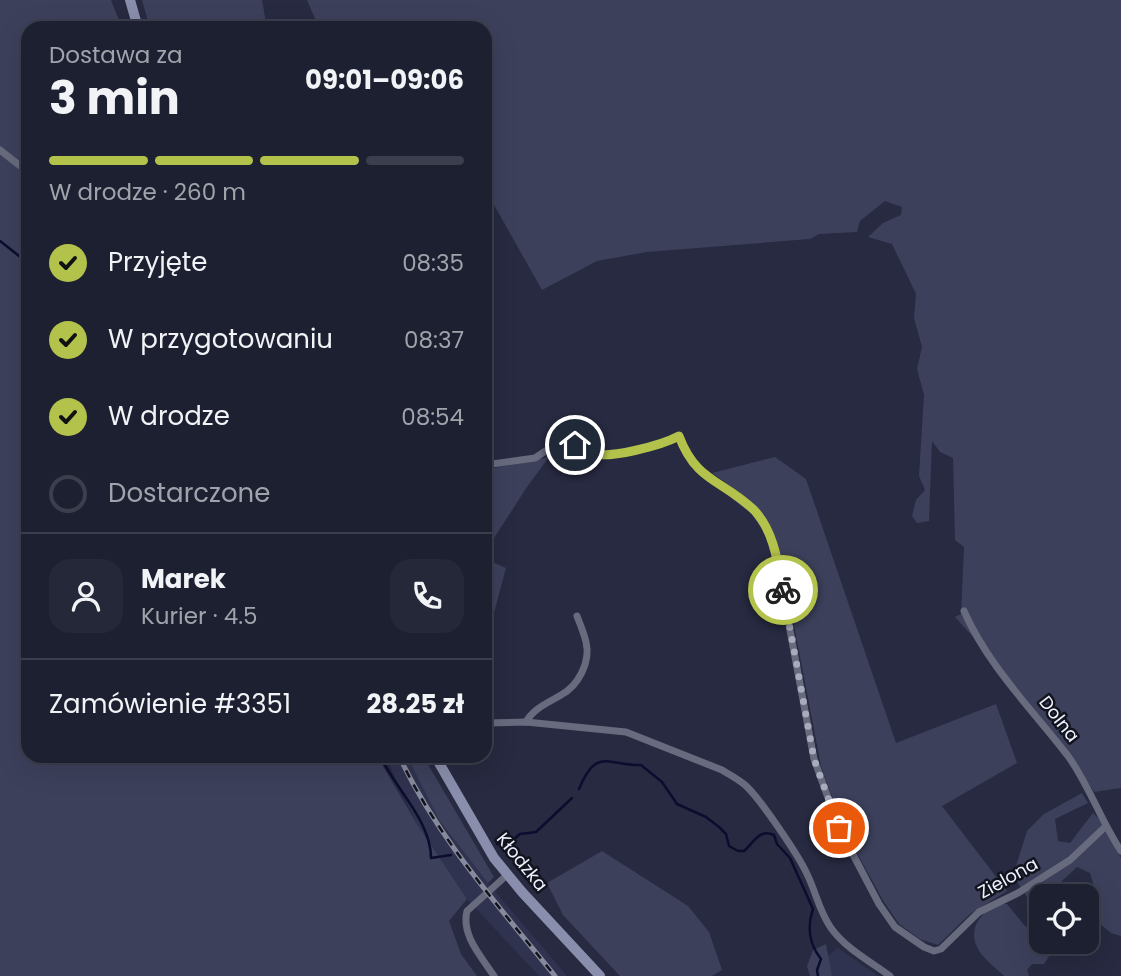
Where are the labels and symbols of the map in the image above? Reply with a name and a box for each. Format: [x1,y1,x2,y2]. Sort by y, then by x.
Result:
pin [545,415,605,475]
courier [748,555,818,625]
street label: Dolna [1033,690,1085,747]
pin [809,798,869,858]
street label: Kłodzka [491,827,554,896]
street label: Zielona [973,851,1042,904]

